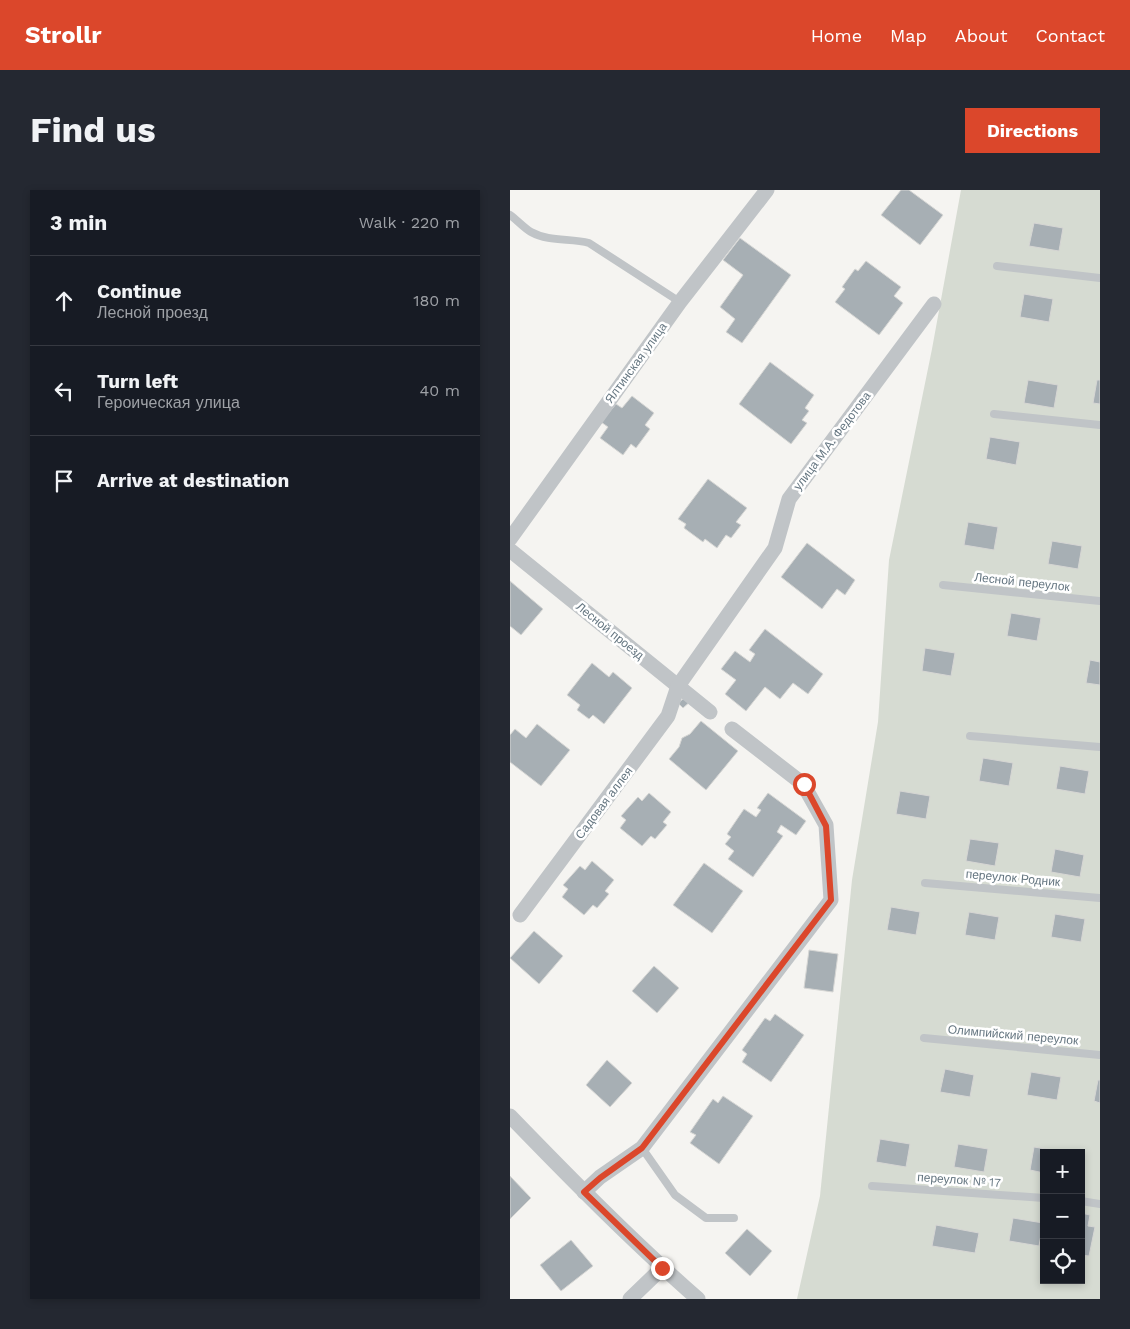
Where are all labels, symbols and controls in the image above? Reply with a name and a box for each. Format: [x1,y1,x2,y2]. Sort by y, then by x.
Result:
text: Strollr [25,21,102,49]
text: Home [811,25,862,46]
text: Map [890,25,927,46]
text: About [955,25,1007,46]
text: Contact [1035,25,1105,46]
button: Directions [965,108,1100,153]
text: Find us [30,109,156,151]
text: 3 min [50,210,107,235]
text: Walk · 220 m [359,213,460,232]
text: Continue [97,280,181,303]
icon: ahead [50,287,78,315]
text: 180 m [413,291,460,310]
text: Лесной проезд [97,303,208,322]
street label: Ялтинская улица [602,320,670,406]
text: Turn left [97,370,178,393]
icon: left [50,377,78,405]
text: 40 m [420,381,460,400]
street label: улица М.А. Федотова [790,389,874,493]
text: Героическая улица [97,393,240,412]
icon: arrive [50,467,78,495]
text: Arrive at destination [97,469,289,492]
street label: Лесной переулок [974,570,1071,594]
street label: Лесной проезд [573,599,647,663]
street label: Садовая аллея [572,764,636,842]
route start [793,773,816,796]
street label: переулок Родник [965,867,1062,889]
street label: Олимпийский переулок [947,1022,1080,1048]
map controls [1040,1149,1085,1284]
button: + [1040,1149,1085,1194]
street label: переулок № 17 [917,1170,1001,1190]
button: − [1040,1194,1085,1239]
button: locate [1040,1239,1085,1284]
route end [651,1257,674,1280]

